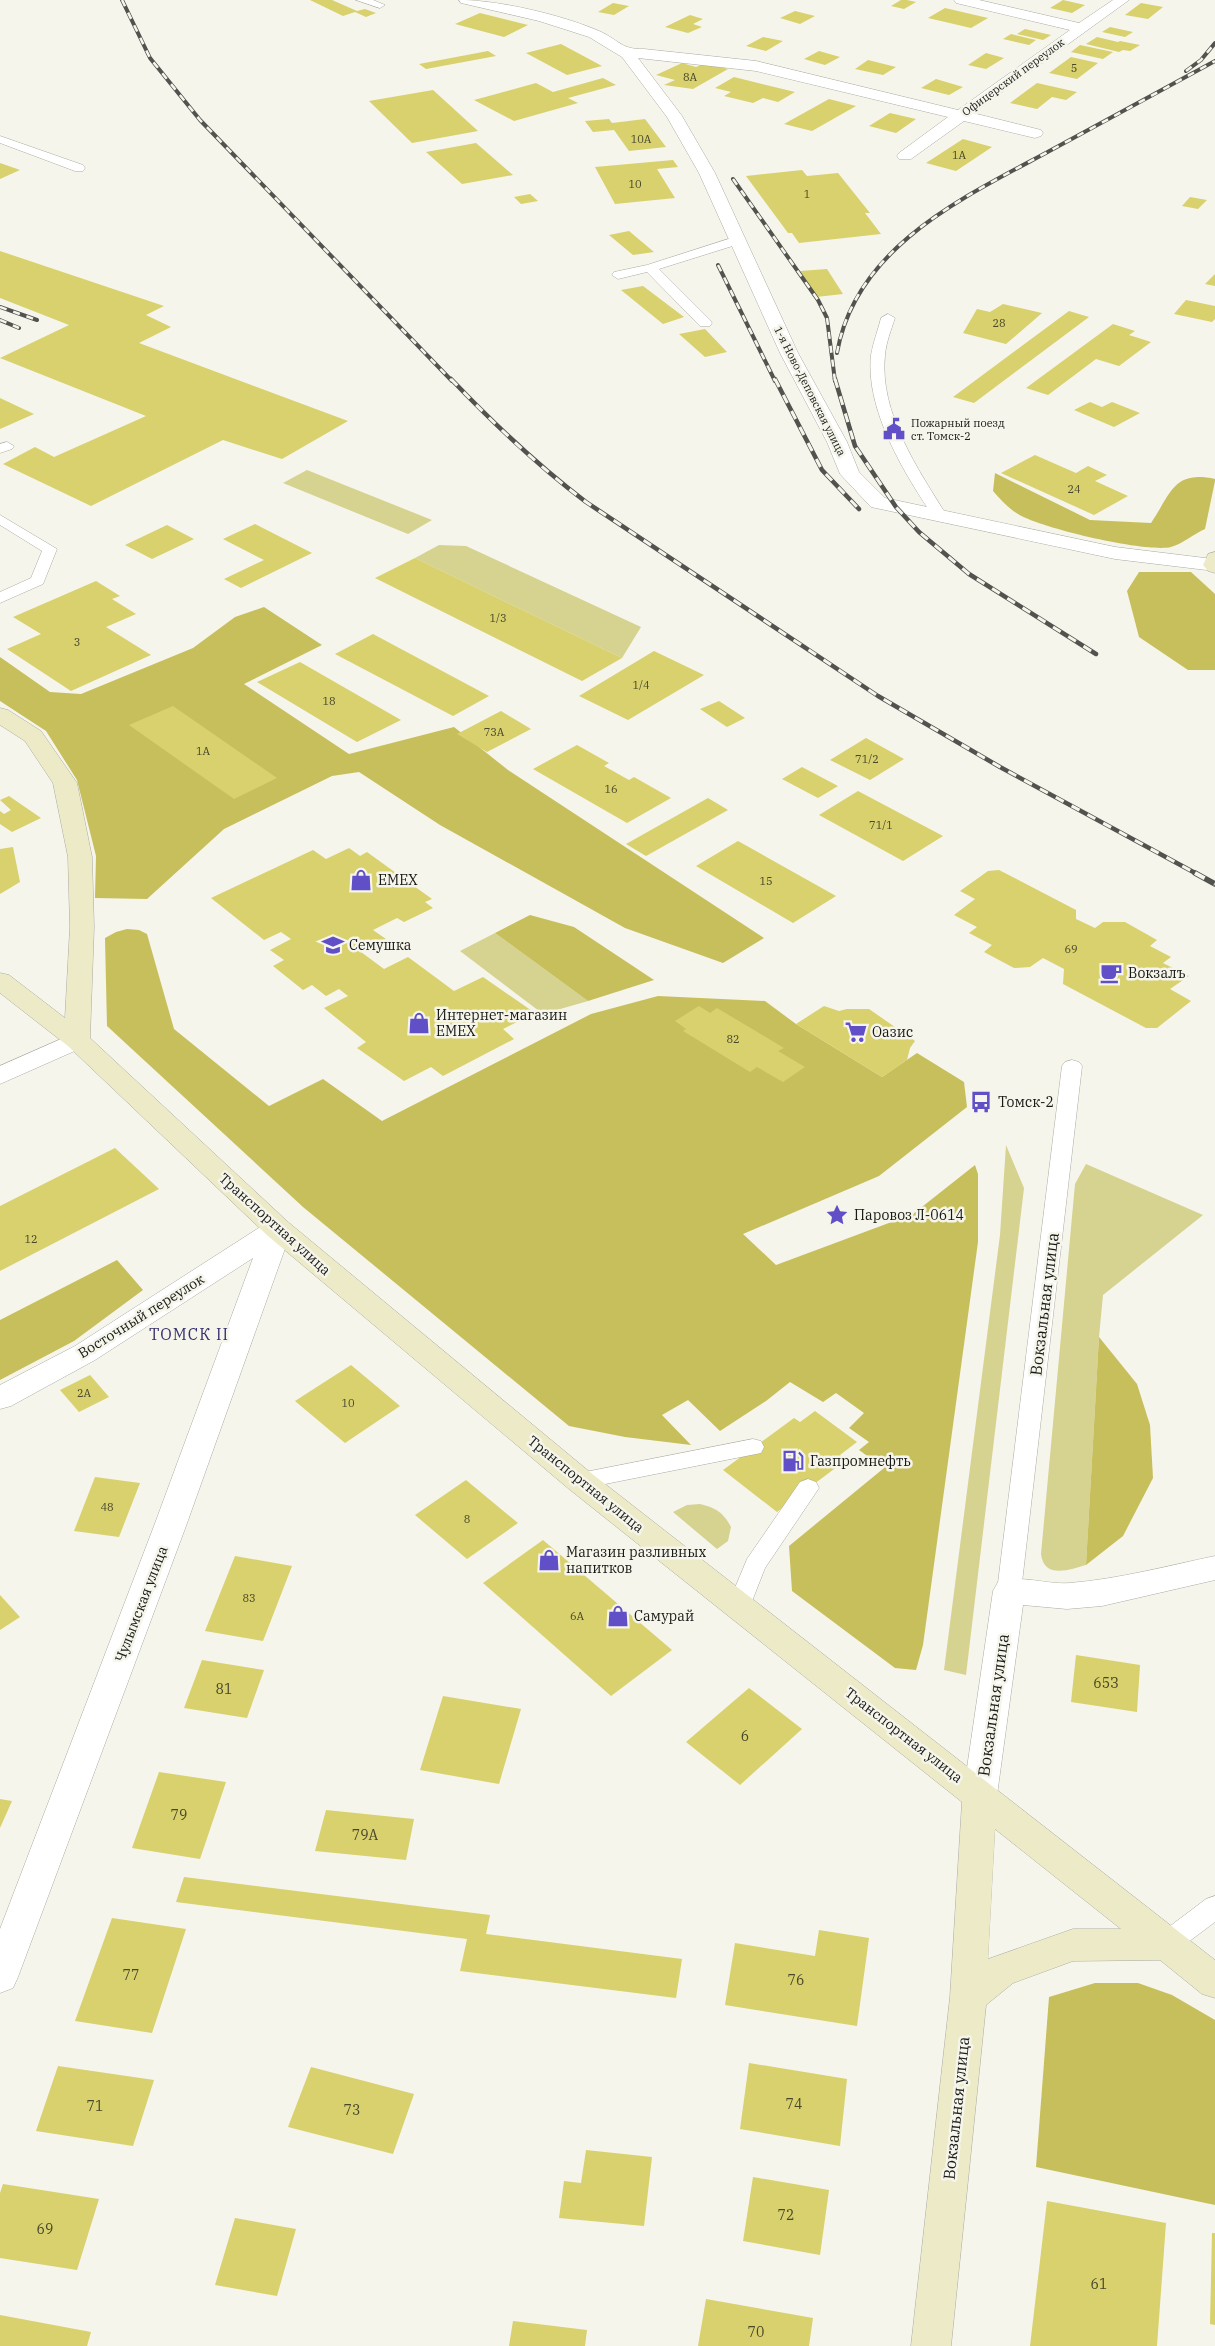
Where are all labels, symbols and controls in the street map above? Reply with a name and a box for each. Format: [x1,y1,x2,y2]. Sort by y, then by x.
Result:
street label: Офицерский переулок [959,35,1067,119]
house number: 5 [1071,61,1077,75]
house number: 8А [683,70,698,84]
house number: 10А [631,132,652,146]
house number: 1А [952,148,967,162]
house number: 10 [628,177,642,191]
house number: 1 [804,187,810,201]
house number: 28 [992,316,1006,330]
street label: 1-я Ново-Деповская улица [771,324,849,458]
public building icon: Пожарный поезд ст. Томск-2 [881,416,907,442]
place label: Пожарный поезд ст. Томск-2 [911,416,1005,443]
house number: 24 [1067,482,1081,496]
house number: 1/3 [489,611,507,625]
house number: 3 [74,635,80,649]
house number: 1/4 [632,678,650,692]
house number: 18 [322,694,336,708]
house number: 73А [484,725,505,739]
house number: 1А [196,744,211,758]
house number: 71/2 [855,752,879,766]
house number: 16 [604,782,618,796]
house number: 71/1 [869,818,893,832]
shop icon: EMEX [348,867,374,893]
place label: EMEX [378,871,418,889]
house number: 15 [759,874,773,888]
school or university icon: Семушка [320,932,346,958]
place label: Семушка [349,936,412,954]
house number: 69 [1064,942,1078,956]
cafe icon: Вокзалъ [1098,960,1124,986]
place label: Вокзалъ [1128,964,1186,982]
place label: Интернет-магазин EMEX [436,1006,567,1040]
shop icon: Интернет-магазин EMEX [406,1010,432,1036]
supermarket icon: Оазис [843,1019,869,1045]
place label: Оазис [872,1023,913,1041]
house number: 82 [726,1032,740,1046]
bus stop icon: Томск-2 [968,1089,994,1115]
place label: Томск-2 [998,1093,1054,1111]
street label: Транспортная улица [215,1169,335,1279]
place icon: Паровоз Л-0614 [824,1202,850,1228]
place label: Паровоз Л-0614 [854,1206,964,1224]
street label: Вокзальная улица [1025,1231,1063,1377]
house number: 12 [24,1232,38,1246]
street label: Восточный переулок [74,1270,208,1362]
district label: ТОМСК II [149,1324,229,1344]
house number: 2А [77,1386,92,1400]
house number: 10 [341,1396,355,1410]
street label: Транспортная улица [524,1432,648,1537]
fuel station icon: Газпромнефть [780,1448,806,1474]
place label: Газпромнефть [810,1452,911,1470]
house number: 48 [100,1500,114,1514]
house number: 8 [464,1512,470,1526]
street label: Чулымская улица [111,1543,172,1665]
place label: Магазин разливных напитков [566,1543,707,1577]
shop icon: Магазин разливных напитков [536,1547,562,1573]
house number: 83 [242,1591,256,1605]
shop icon: Самурай [605,1603,631,1629]
place label: Самурай [634,1607,694,1625]
house number: 6А [570,1609,585,1623]
street label: Вокзальная улица [973,1632,1013,1778]
house number: 65З [1093,1674,1119,1692]
house number: 81 [216,1680,232,1698]
street label: Транспортная улица [842,1683,967,1787]
house number: 6 [741,1727,749,1745]
house number: 79 [171,1806,187,1824]
house number: 79А [352,1826,379,1844]
house number: 77 [123,1966,139,1984]
house number: 76 [788,1971,804,1989]
street label: Вокзальная улица [939,2035,973,2181]
house number: 74 [786,2095,802,2113]
house number: 71 [87,2097,103,2115]
house number: 73 [344,2101,360,2119]
house number: 72 [778,2206,794,2224]
house number: 69 [37,2220,53,2238]
house number: 61 [1091,2275,1107,2293]
house number: 70 [748,2323,764,2341]

